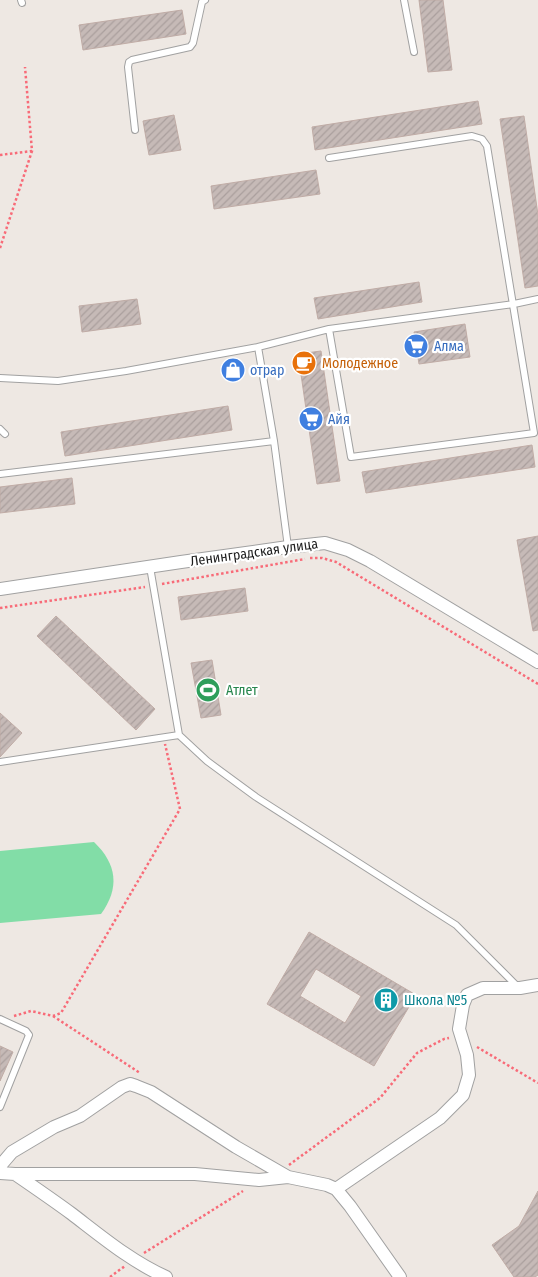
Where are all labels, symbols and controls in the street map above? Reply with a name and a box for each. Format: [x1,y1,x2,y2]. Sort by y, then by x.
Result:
supermarket icon: Алма [403,333,429,359]
place label: Алма [434,338,464,355]
cafe icon: Молодежное [291,350,317,376]
place label: Молодежное [322,355,398,372]
shop icon: отрар [220,357,246,383]
place label: отрар [250,362,284,379]
supermarket icon: Айя [298,406,324,432]
place label: Айя [328,411,350,428]
street label: Ленинградская улица [189,535,319,570]
sports icon: Атлет [195,677,221,703]
place label: Атлет [226,682,258,699]
building icon: Школа №5 [373,987,399,1013]
place label: Школа №5 [404,992,467,1009]

